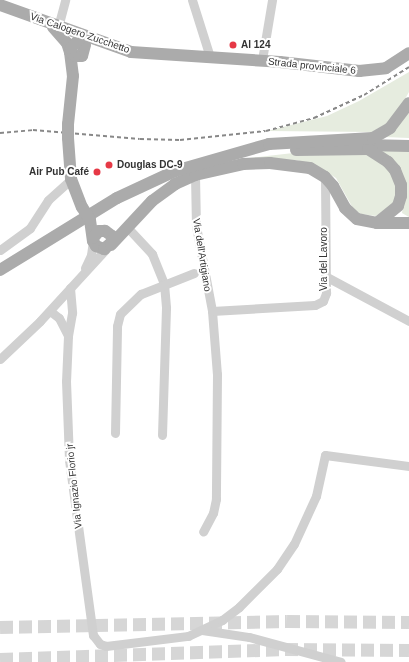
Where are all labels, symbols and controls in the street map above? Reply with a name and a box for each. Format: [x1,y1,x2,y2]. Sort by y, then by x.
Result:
street label: Via Calogero Zucchetto [29,10,131,56]
place label: Al 124 [241,39,270,51]
marker: Al 124 [228,40,238,50]
street label: Strada provinciale 6 [267,55,357,77]
place label: Douglas DC-9 [117,159,183,171]
marker: Douglas DC-9 [104,160,114,170]
place label: Air Pub Café [29,166,89,178]
marker: Air Pub Café [92,167,102,177]
street label: Via dell'Artigiano [190,218,214,292]
street label: Via del Lavoro [318,227,330,291]
street label: Via Ignazio Florio jr [64,443,84,529]

